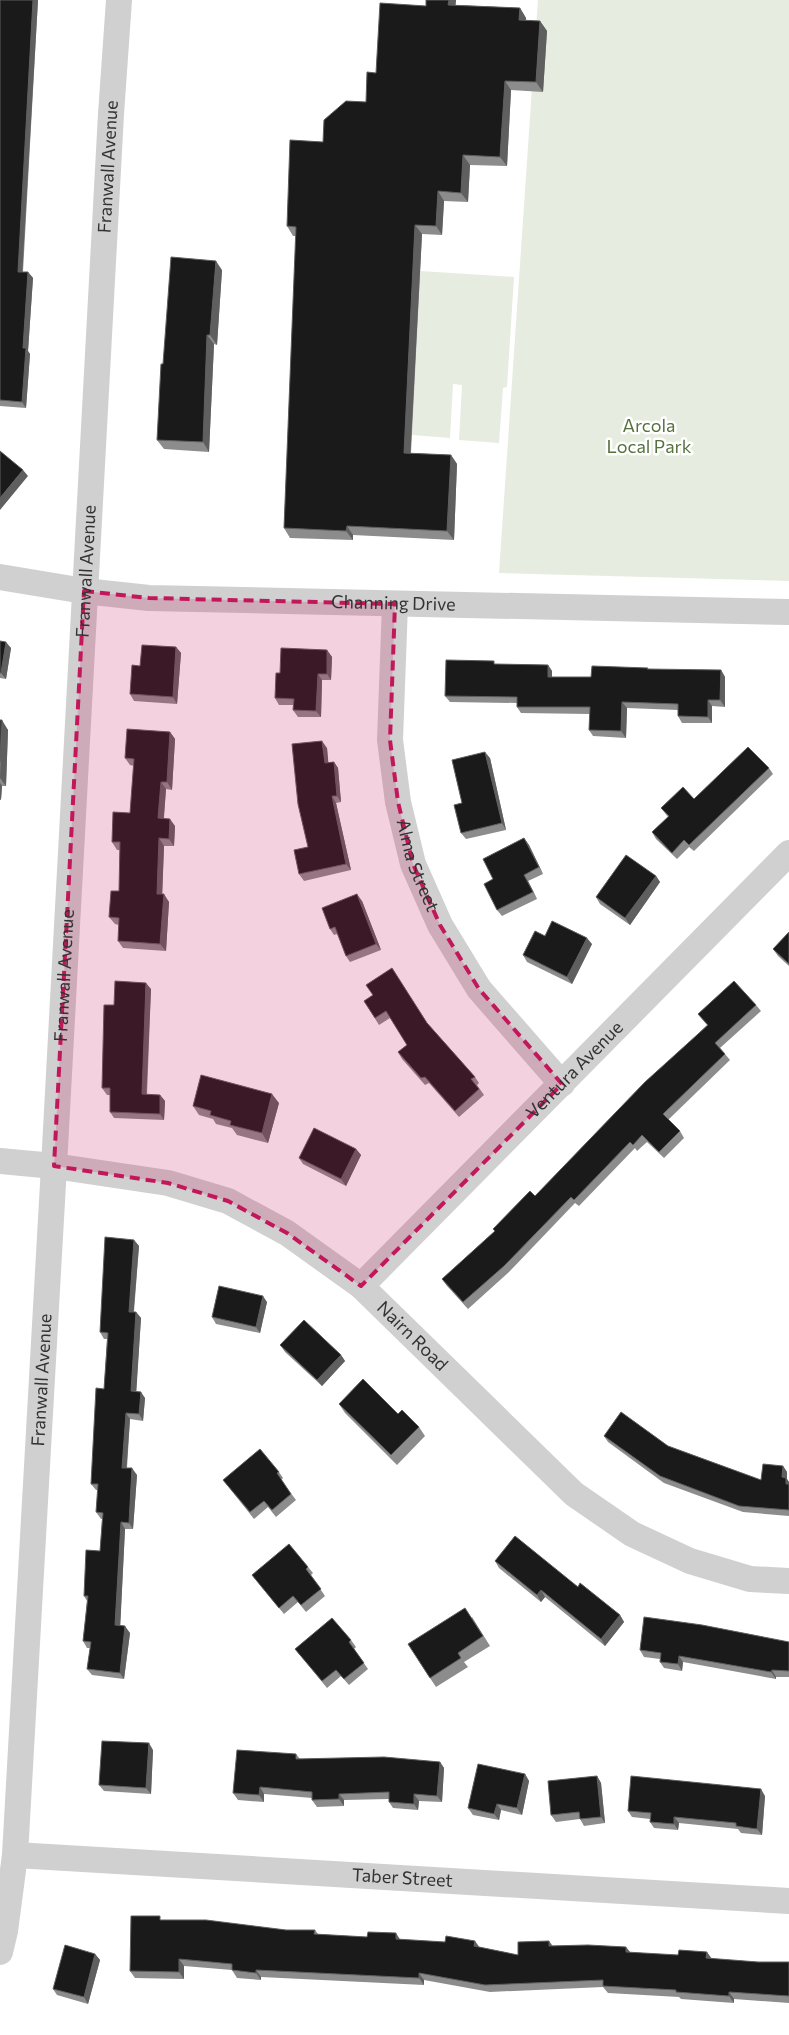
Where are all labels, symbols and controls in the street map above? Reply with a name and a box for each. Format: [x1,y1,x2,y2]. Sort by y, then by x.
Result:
street label: Franwall Avenue [93,100,122,234]
park label: Arcola Local Park [606,414,692,457]
street label: Franwall Avenue [71,504,100,638]
street label: Channing Drive [331,590,456,615]
street label: Alma Street [393,817,445,915]
street label: Franwall Avenue [49,909,78,1043]
street label: Ventura Avenue [521,1016,627,1122]
street label: Nairn Road [373,1296,453,1375]
street label: Franwall Avenue [26,1313,56,1447]
street label: Taber Street [351,1863,454,1891]

